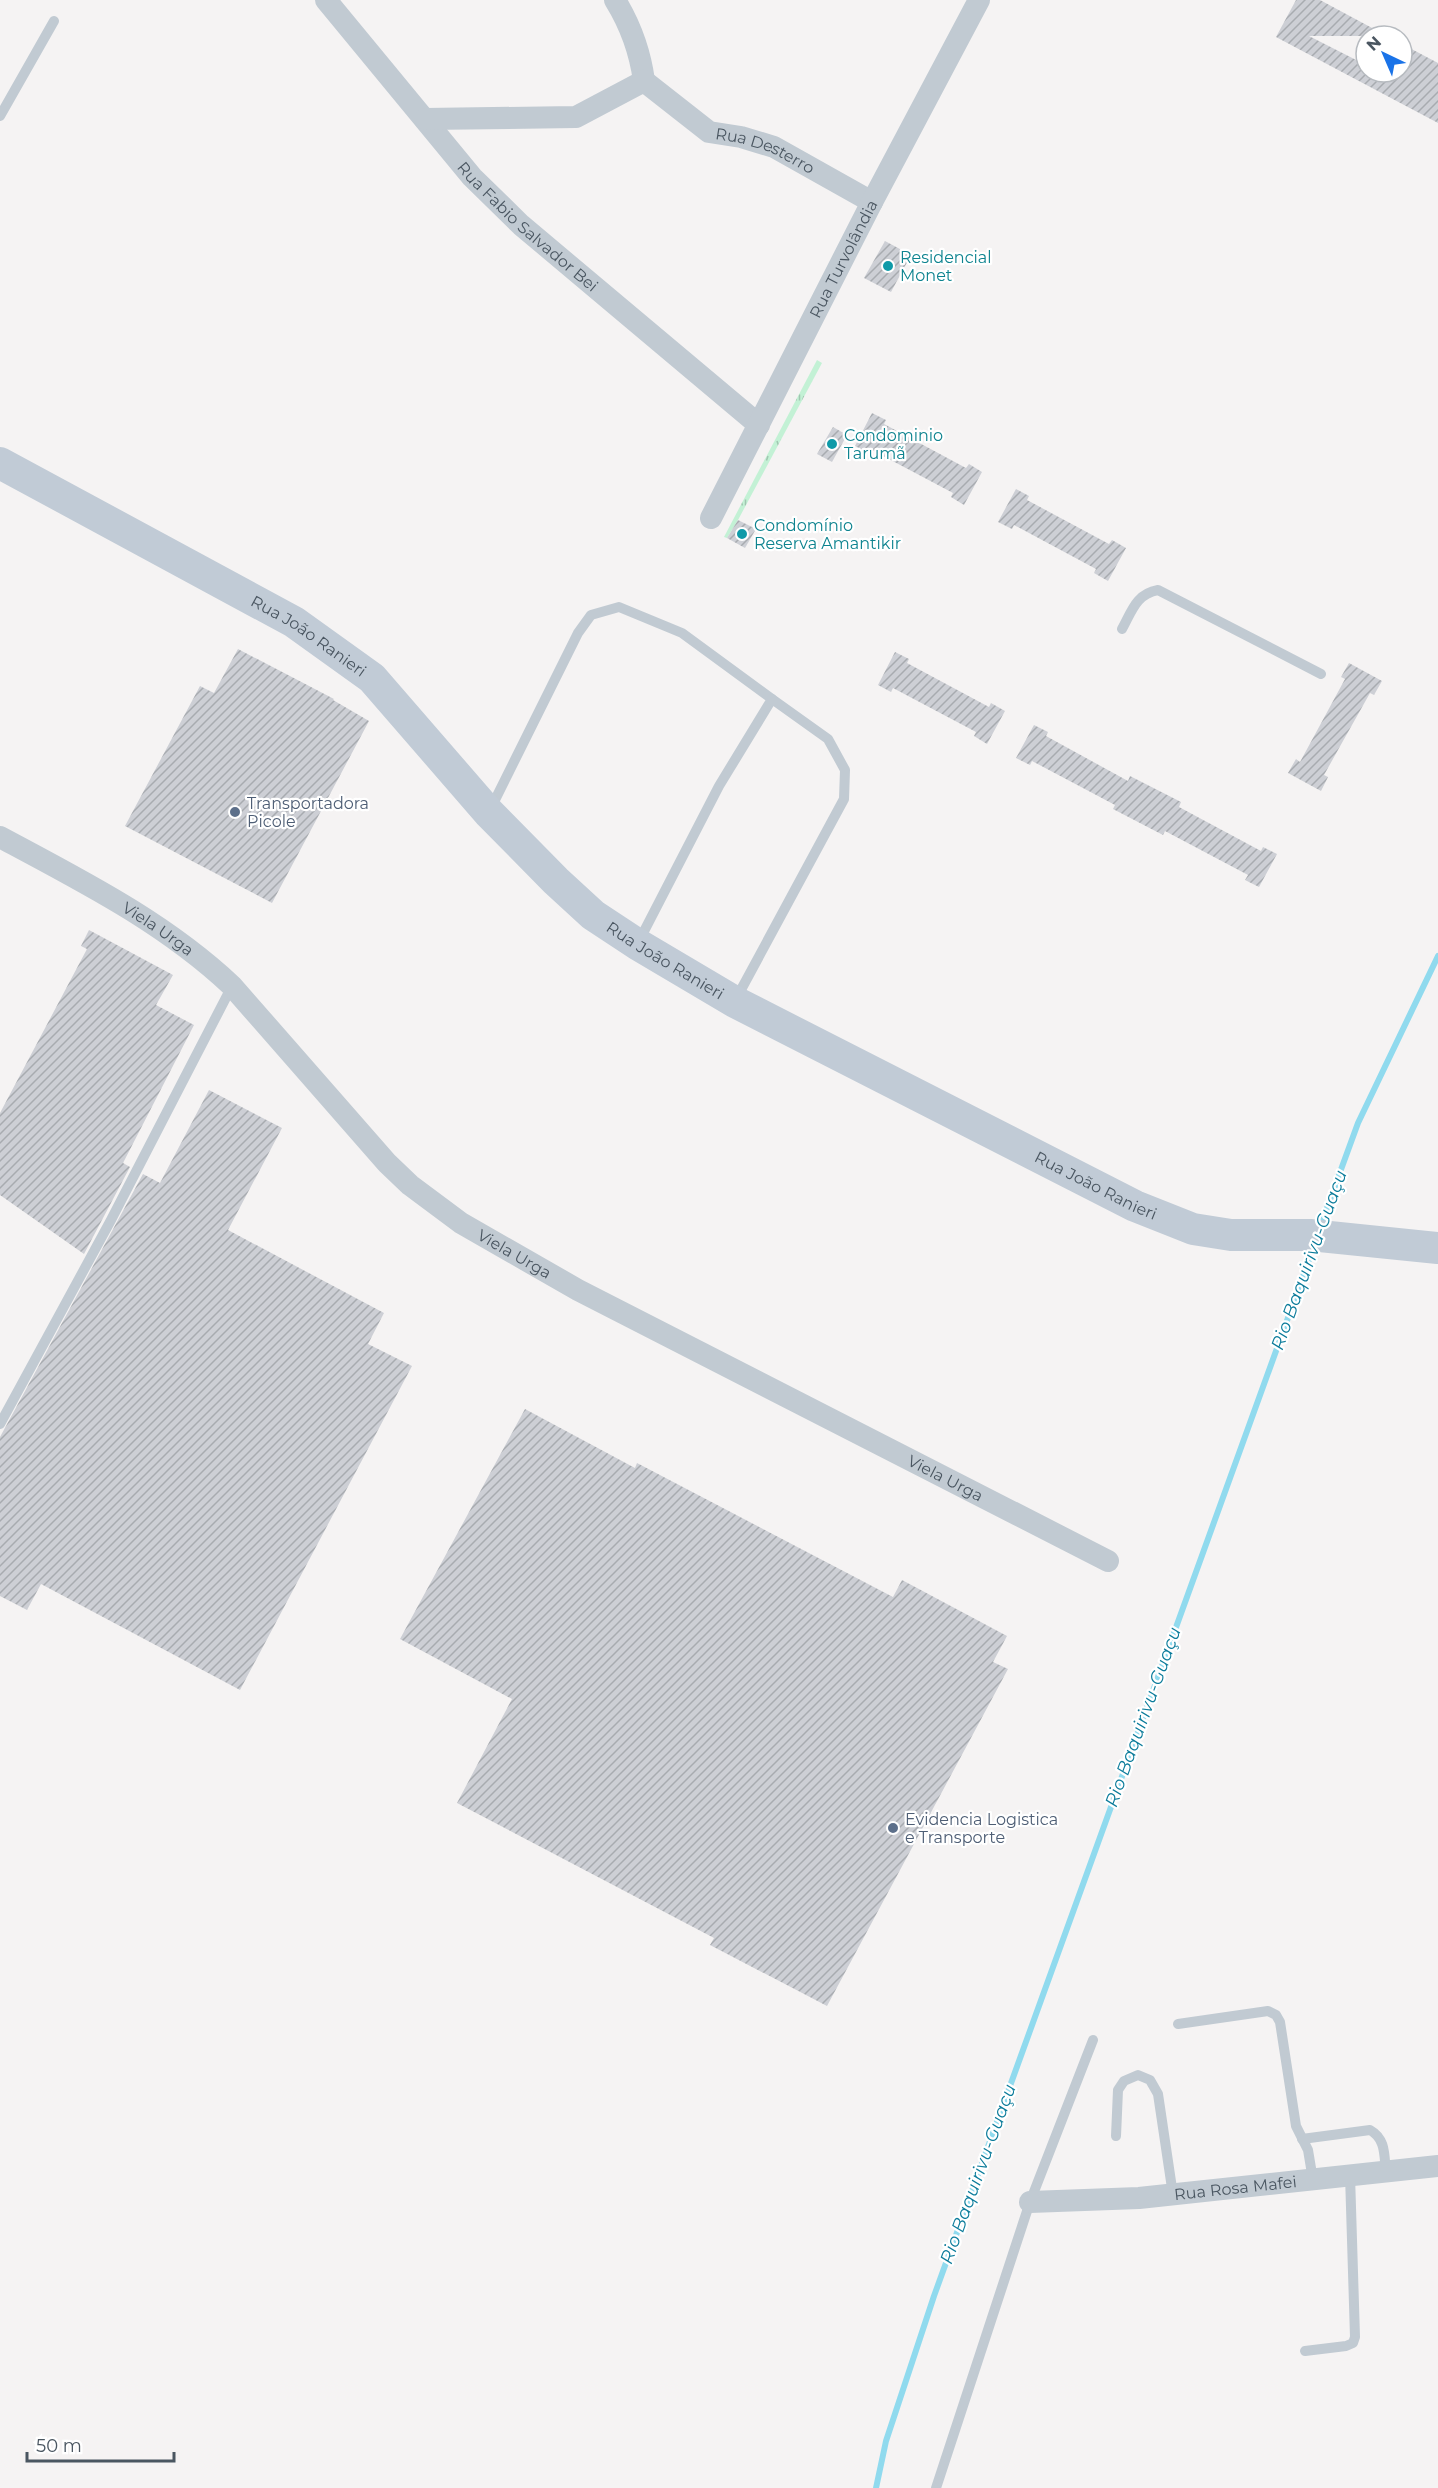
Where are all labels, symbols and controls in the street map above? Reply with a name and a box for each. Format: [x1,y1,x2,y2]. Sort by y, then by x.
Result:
north arrow [1354,24,1414,84]
text: N [1363,32,1385,55]
street label: Rua Desterro [714,124,818,178]
street label: Rua Fabio Salvador Bei [453,158,602,296]
street label: Rua Turvolândia [806,197,882,321]
place label: Residencial Monet [900,248,992,285]
marker: Residencial Monet [881,259,895,273]
place label: Condominio Tarumã [844,426,943,463]
marker: Condominio Tarumã [825,437,839,451]
place label: Condomínio Reserva Amantikir [754,516,901,553]
marker: Condomínio Reserva Amantikir [735,527,749,541]
street label: Rua João Ranieri [248,592,370,681]
place label: Transportadora Picole [247,794,369,831]
marker: Transportadora Picole [228,805,242,819]
street label: Viela Urga [119,898,197,960]
street label: Rua João Ranieri [603,918,727,1003]
street label: Rua João Ranieri [1031,1147,1160,1224]
water label: Rio Baquirivu-Guaçu [1266,1167,1352,1353]
street label: Viela Urga [474,1225,555,1283]
street label: Viela Urga [904,1451,986,1506]
water label: Rio Baquirivu-Guaçu [1100,1624,1186,1810]
place label: Evidencia Logistica e Transporte [905,1810,1058,1847]
marker: Evidencia Logistica e Transporte [886,1821,900,1835]
water label: Rio Baquirivu-Guaçu [935,2081,1021,2267]
street label: Rua Rosa Mafei [1173,2172,1298,2204]
scale bar [27,2425,174,2463]
text: 50 m [36,2435,82,2457]

